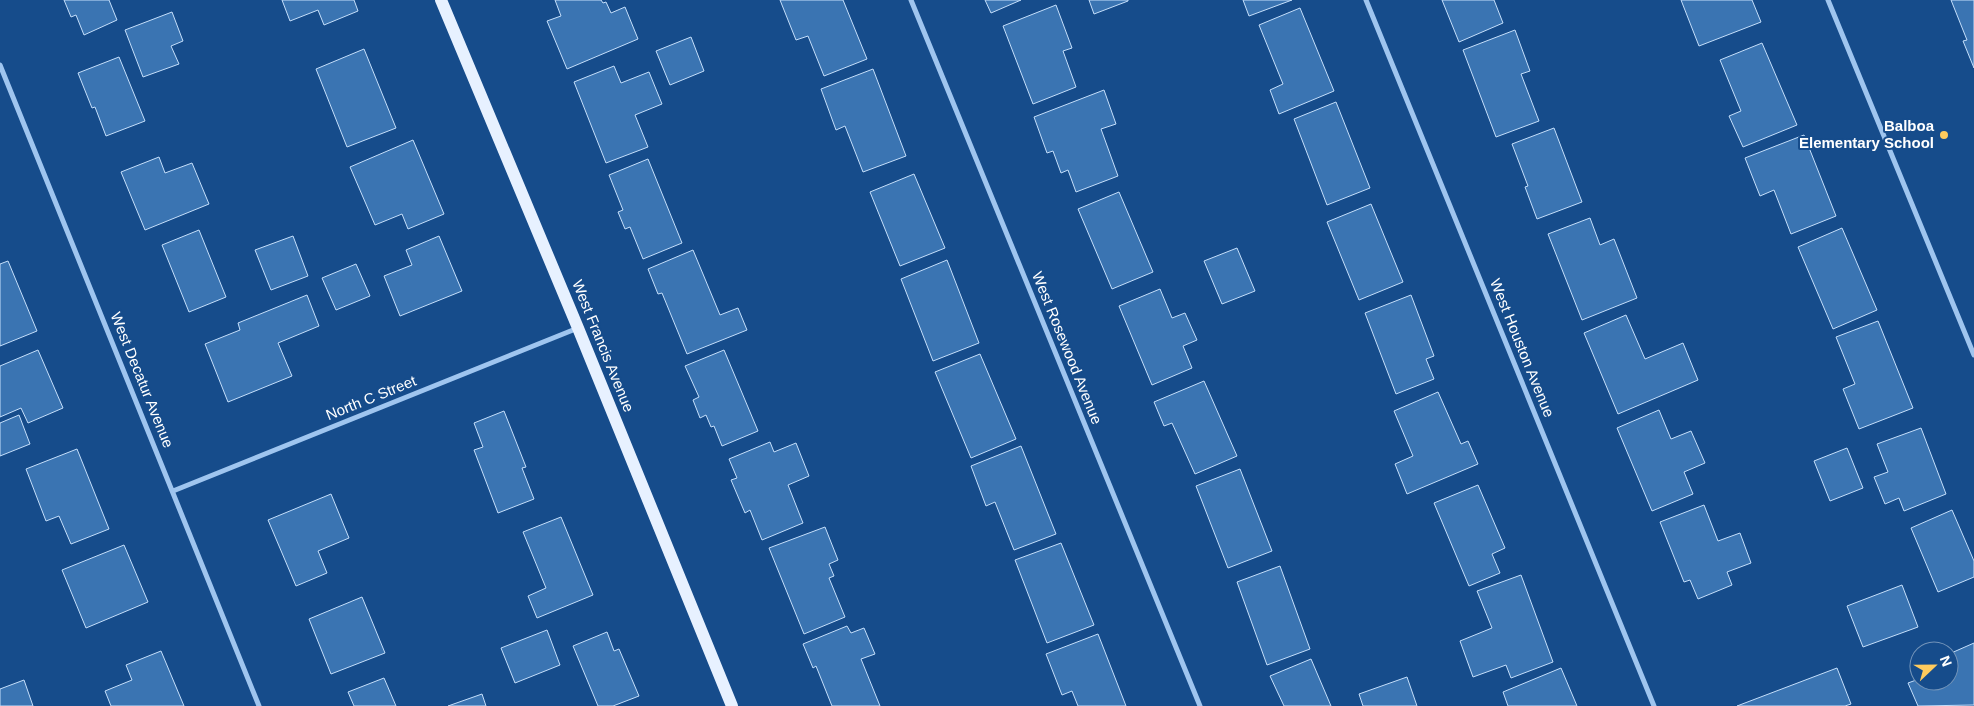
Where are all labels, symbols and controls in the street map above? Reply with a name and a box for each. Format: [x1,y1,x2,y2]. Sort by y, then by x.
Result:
place label: Balboa Elementary School [1799,117,1935,151]
marker: Balboa Elementary School [1938,129,1950,141]
street label: West Rosewood Avenue [1029,269,1106,427]
street label: West Houston Avenue [1487,276,1558,420]
street label: West Francis Avenue [569,277,638,414]
street label: West Decatur Avenue [108,310,177,450]
street label: North C Street [323,371,419,423]
north arrow [1909,641,1959,691]
text: N [1937,653,1955,669]

